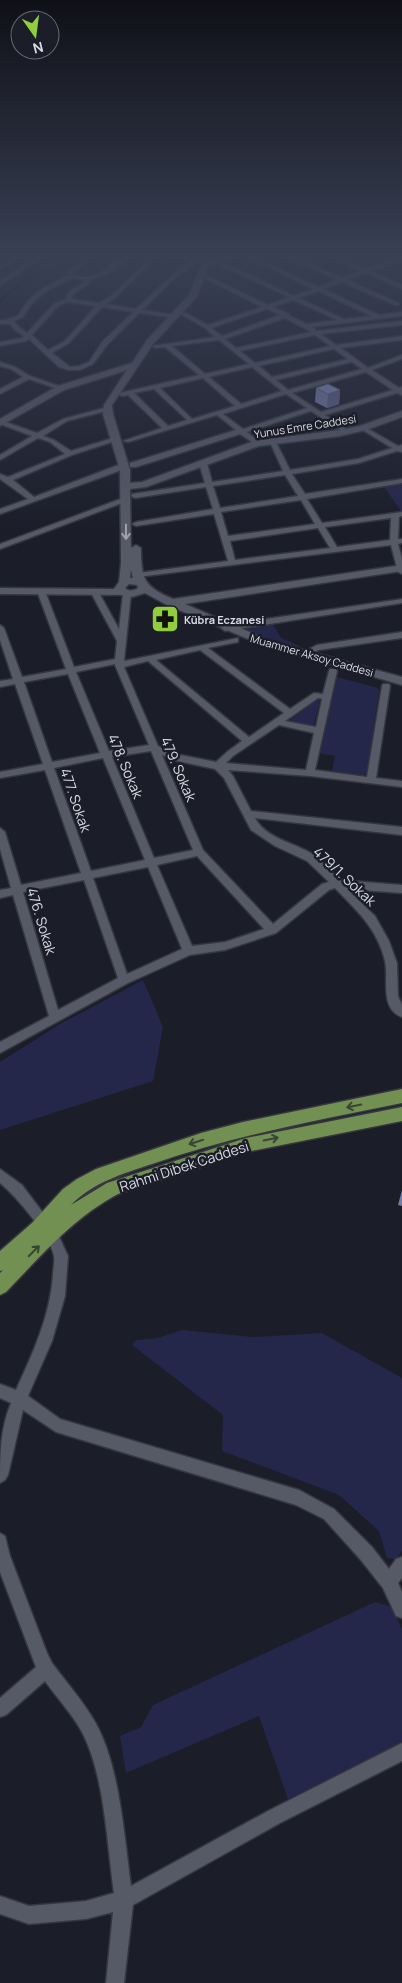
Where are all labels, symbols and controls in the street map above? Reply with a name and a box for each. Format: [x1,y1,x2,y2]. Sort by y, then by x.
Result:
north arrow [10,10,60,60]
text: N [31,38,45,59]
street label: Yunus Emre Caddesi [253,411,357,441]
one-way arrow [121,524,131,540]
pharmacy icon: Kübra Eczanesi [150,604,180,634]
place label: Kübra Eczanesi [184,612,264,627]
street label: Muammer Aksoy Caddesi [249,630,375,680]
street label: 478. Sokak [104,731,149,802]
street label: 479. Sokak [157,734,202,805]
street label: 477. Sokak [56,765,96,836]
street label: 479/1. Sokak [310,842,381,911]
street label: 476. Sokak [23,885,61,958]
one-way arrow [347,1102,363,1111]
one-way arrow [263,1134,279,1144]
street label: Rahmi Dibek Caddesi [117,1136,251,1196]
one-way arrow [189,1138,204,1147]
one-way arrow [28,1245,41,1257]

